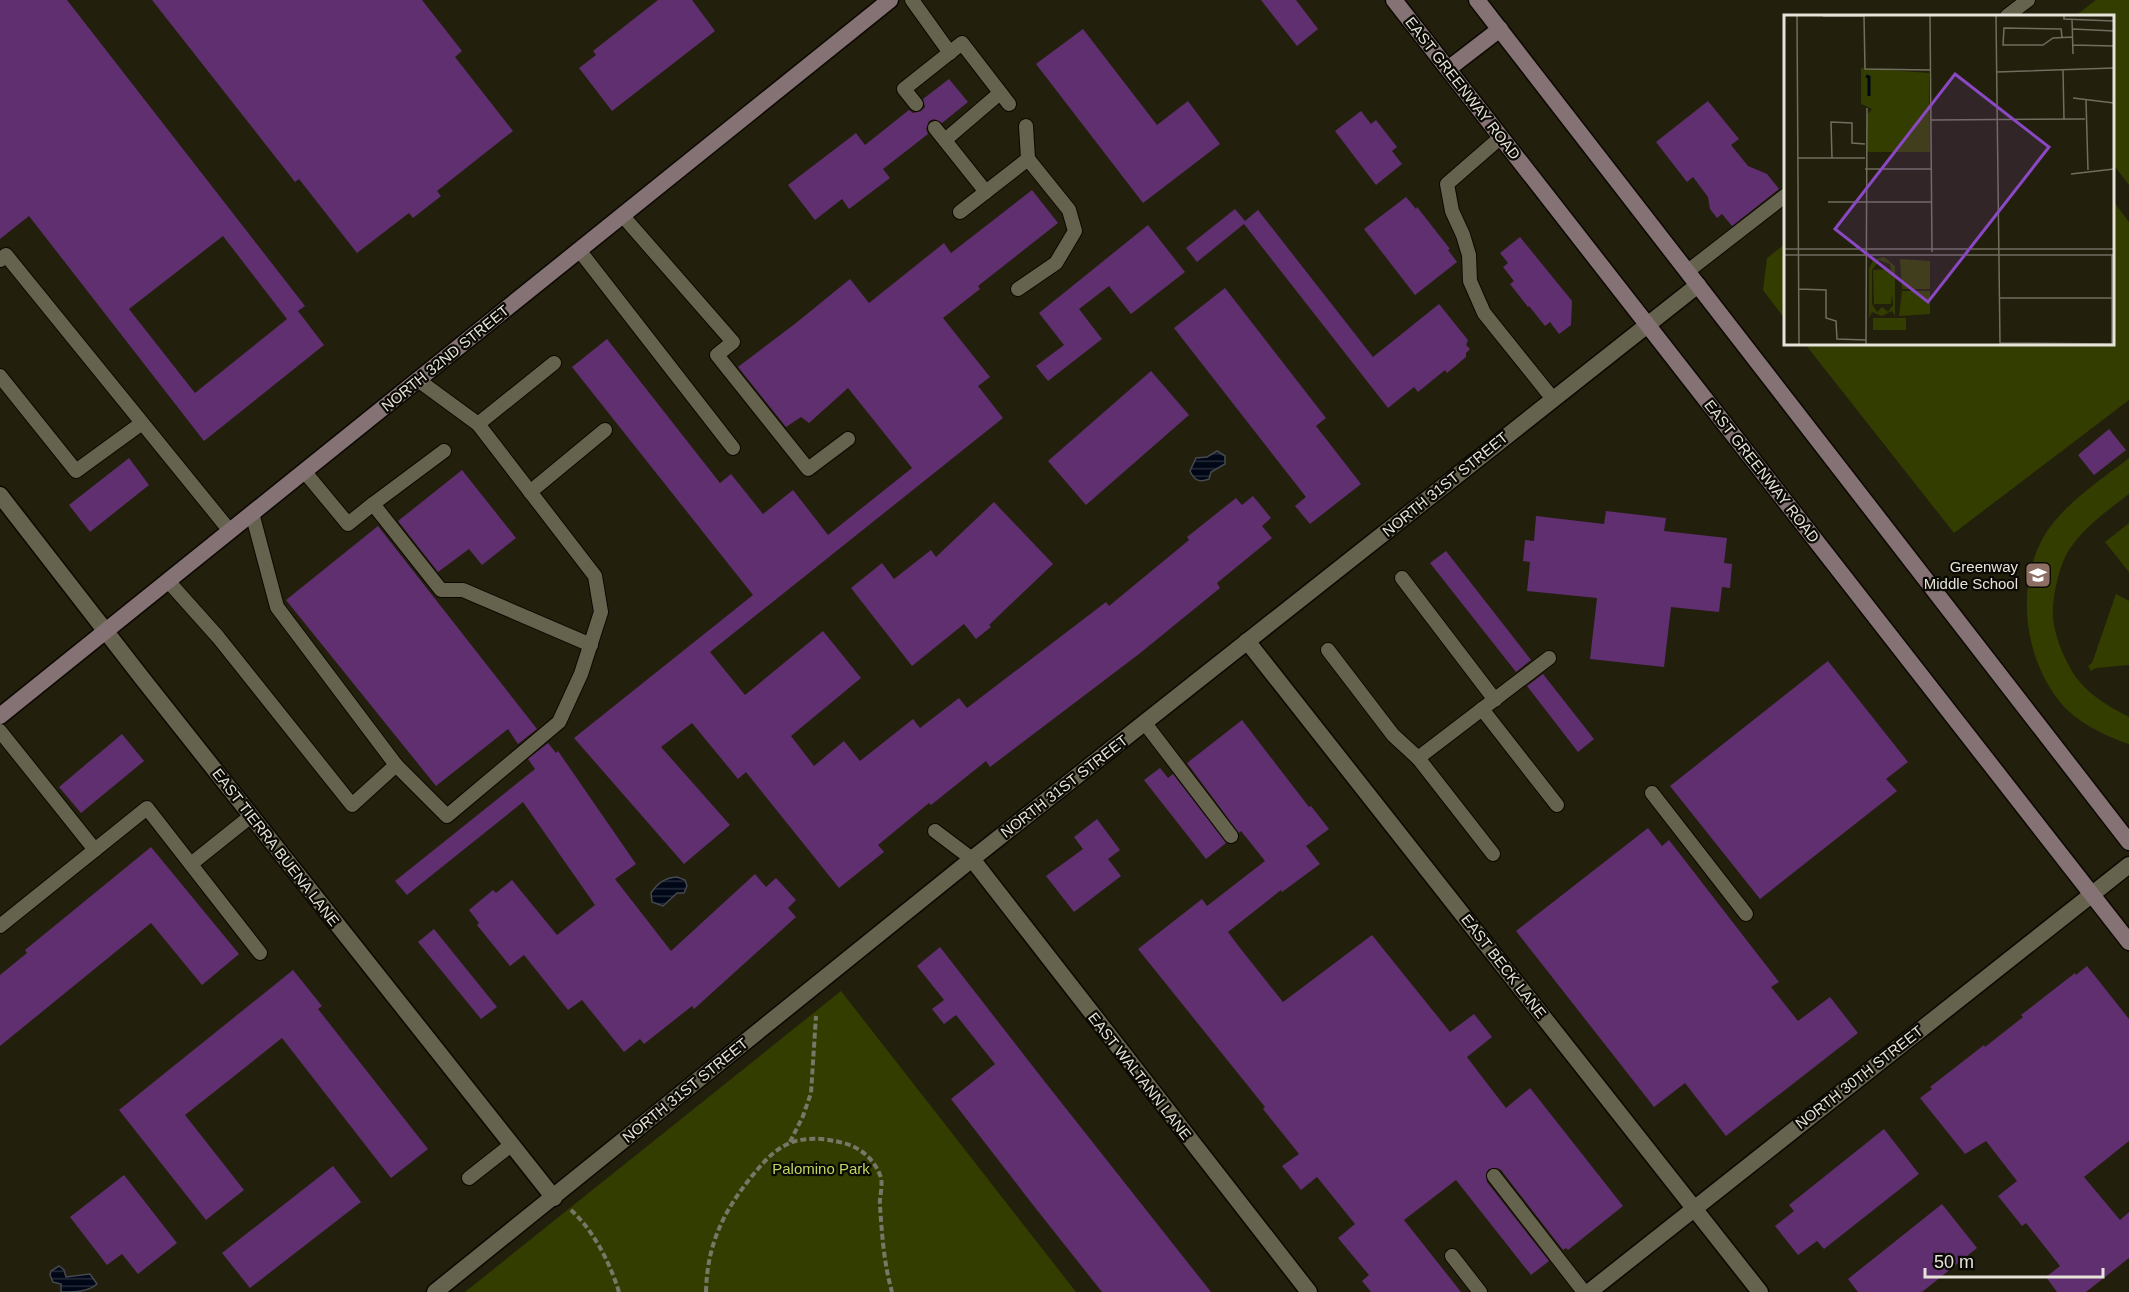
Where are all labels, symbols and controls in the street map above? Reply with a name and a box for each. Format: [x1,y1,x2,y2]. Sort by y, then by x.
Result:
street label: EAST GREENWAY ROAD [1402,13,1524,163]
inset map [1784,15,2114,345]
street label: NORTH 32ND STREET [378,301,512,415]
street label: EAST GREENWAY ROAD [1701,396,1823,546]
street label: NORTH 31ST STREET [1379,428,1511,540]
place label: Greenway Middle School [1924,558,2018,592]
school or university icon: Greenway Middle School [2023,560,2053,590]
street label: NORTH 31ST STREET [997,731,1131,841]
street label: EAST TIERRA BUENA LANE [209,765,343,929]
street label: EAST BECK LANE [1458,911,1550,1021]
street label: EAST WALTANN LANE [1085,1009,1195,1143]
street label: NORTH 30TH STREET [1792,1022,1926,1132]
street label: NORTH 31ST STREET [619,1034,751,1146]
park label: Palomino Park [772,1160,870,1177]
scale bar [1925,1241,2104,1279]
text: 50 m [1934,1252,1974,1272]

